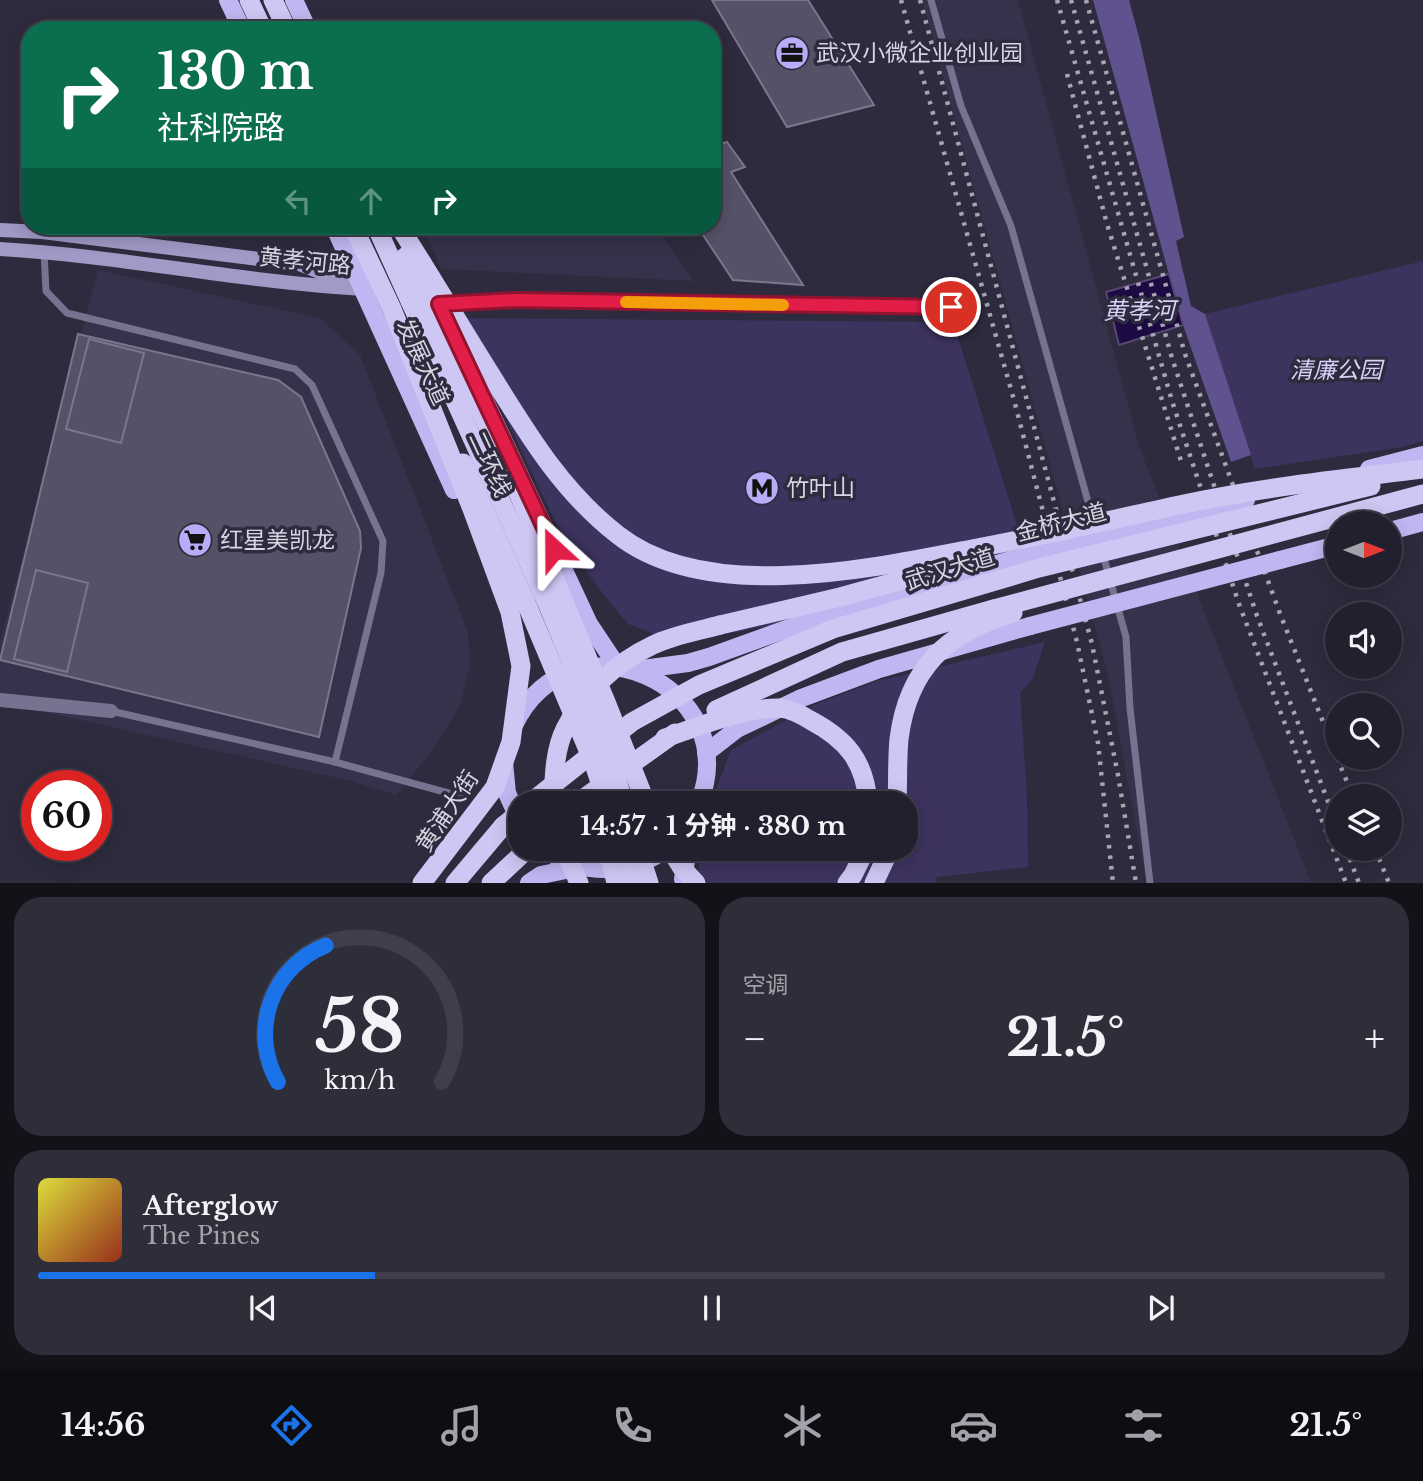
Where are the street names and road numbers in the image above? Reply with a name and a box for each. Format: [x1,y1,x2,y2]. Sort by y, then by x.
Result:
street label: 黄孝河路 [258,242,352,280]
street label: 发展大道 [391,314,455,410]
street label: 二环线 [463,427,517,501]
street label: 金桥大道 [1013,497,1109,547]
street label: 武汉大道 [902,542,998,596]
street label: 黄浦大街 [410,765,484,857]

